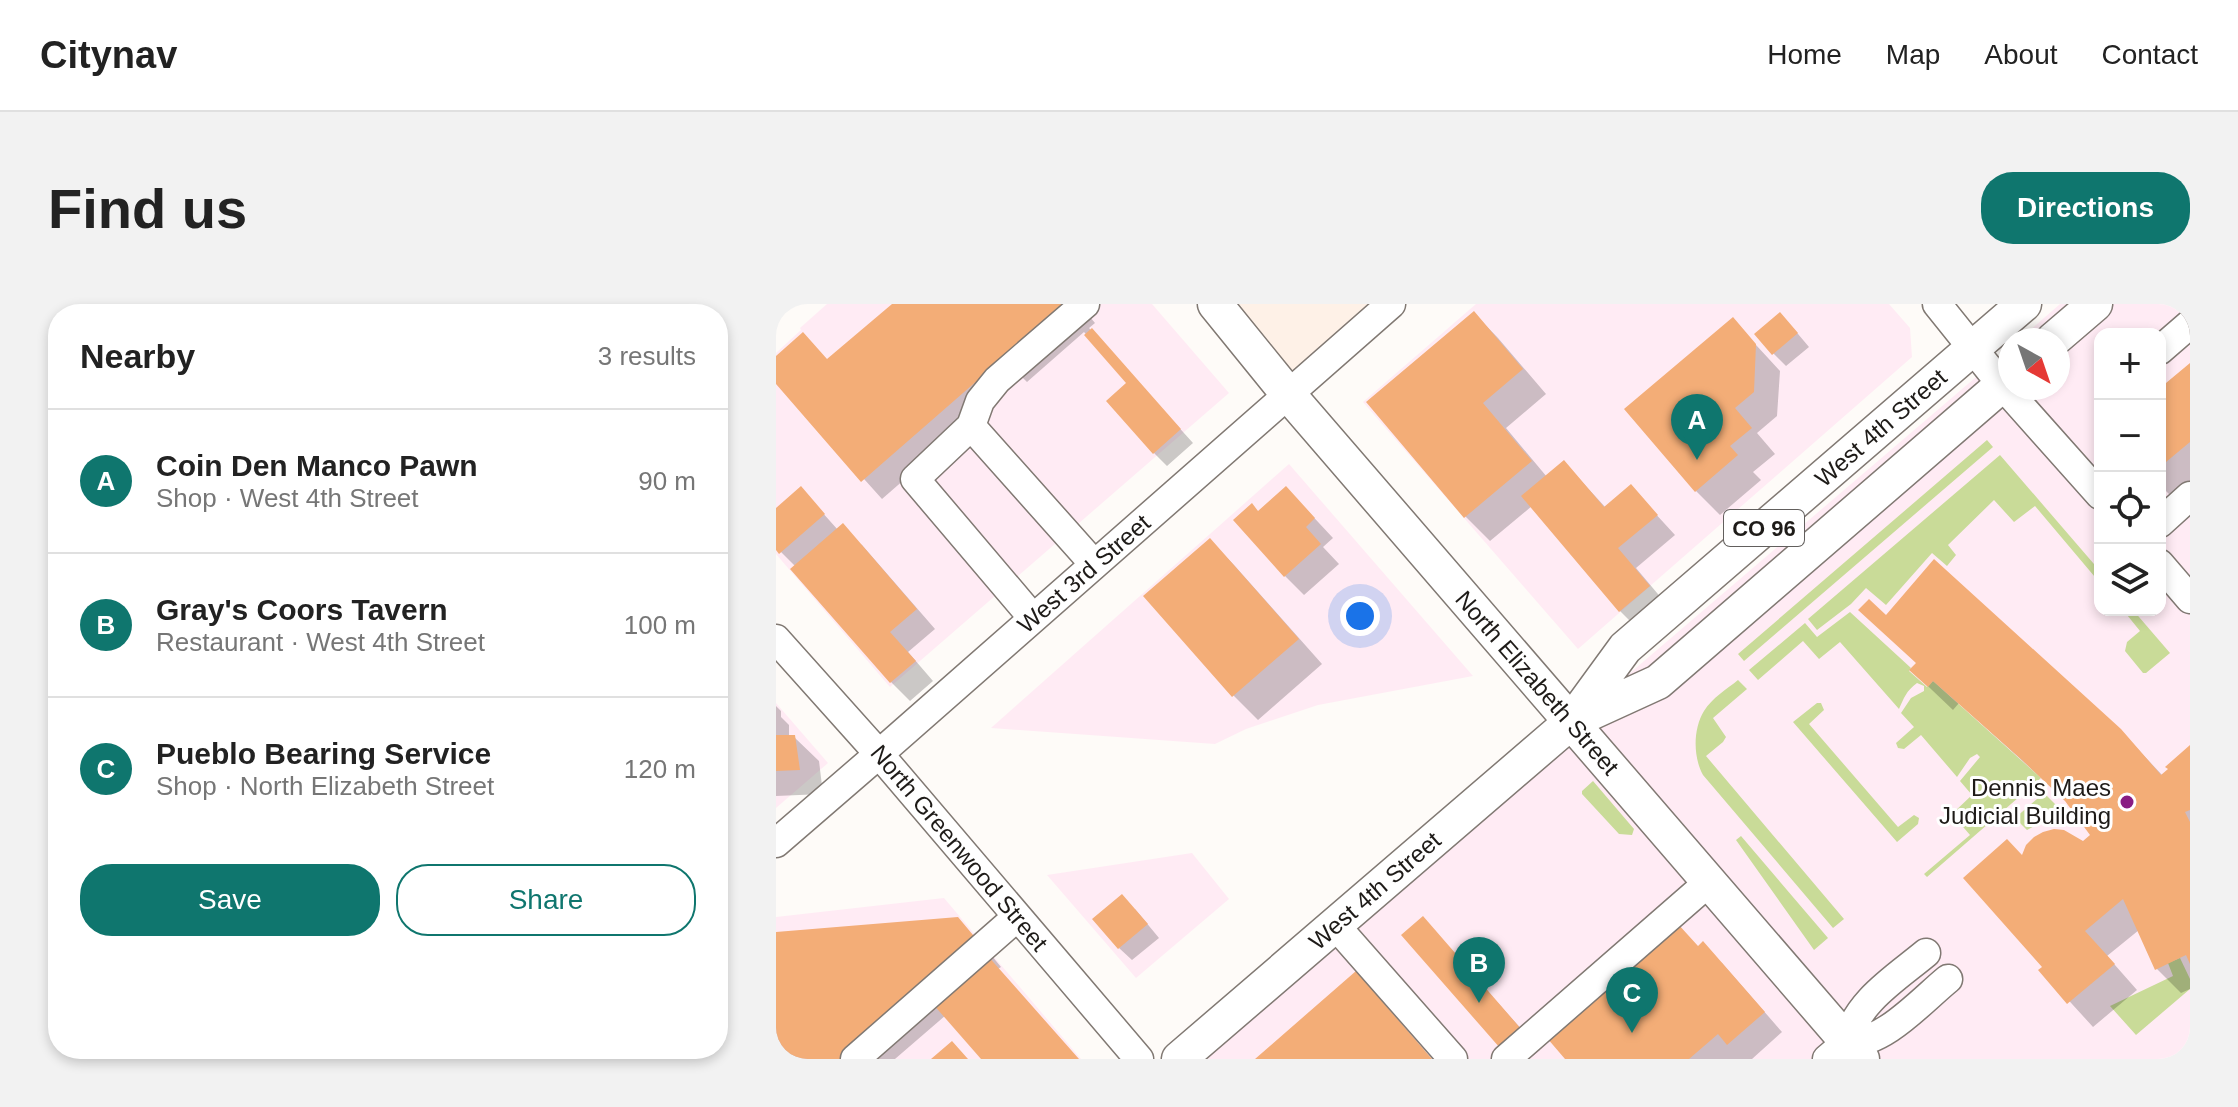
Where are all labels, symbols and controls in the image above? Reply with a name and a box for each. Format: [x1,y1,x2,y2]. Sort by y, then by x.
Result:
text: Citynav [40,34,177,76]
text: Home [1767,39,1842,70]
text: Map [1886,39,1940,70]
text: About [1984,39,2058,70]
text: Contact [2102,39,2198,70]
button: Directions [1981,172,2190,244]
text: Find us [48,177,247,240]
north arrow [1998,328,2070,400]
map controls [2094,328,2166,616]
button: + [2094,328,2166,400]
text: Nearby [80,337,195,375]
text: 3 results [598,341,696,371]
street label: West 4th Street [1810,363,1952,492]
pin: A [1671,394,1723,460]
button: − [2094,400,2166,472]
text: Coin Den Manco Pawn [156,449,478,482]
text: A [97,466,115,496]
text: 90 m [638,466,696,496]
button: locate [2094,472,2166,544]
text: Shop · West 4th Street [156,483,419,513]
street label: West 3rd Street [1012,509,1156,638]
road number: CO 96 [1724,510,1804,546]
button: layers [2094,544,2166,616]
street label: North Elizabeth Street [1450,585,1625,780]
text: Gray's Coors Tavern [156,593,448,626]
your location [1340,596,1380,636]
text: B [97,610,115,640]
text: 100 m [624,610,696,640]
text: Restaurant · West 4th Street [156,627,485,657]
text: Pueblo Bearing Service [156,737,491,770]
street label: North Greenwood Street [865,739,1054,956]
text: C [97,754,115,784]
text: 120 m [624,754,696,784]
text: Shop · North Elizabeth Street [156,771,494,801]
place label: Dennis Maes Judicial Building [1939,774,2111,829]
marker: Dennis Maes Judicial Building [2118,793,2136,811]
street label: West 4th Street [1304,826,1446,955]
button: Save [80,864,380,936]
button: Share [396,864,696,936]
pin: B [1453,937,1505,1003]
pin: C [1606,967,1658,1033]

